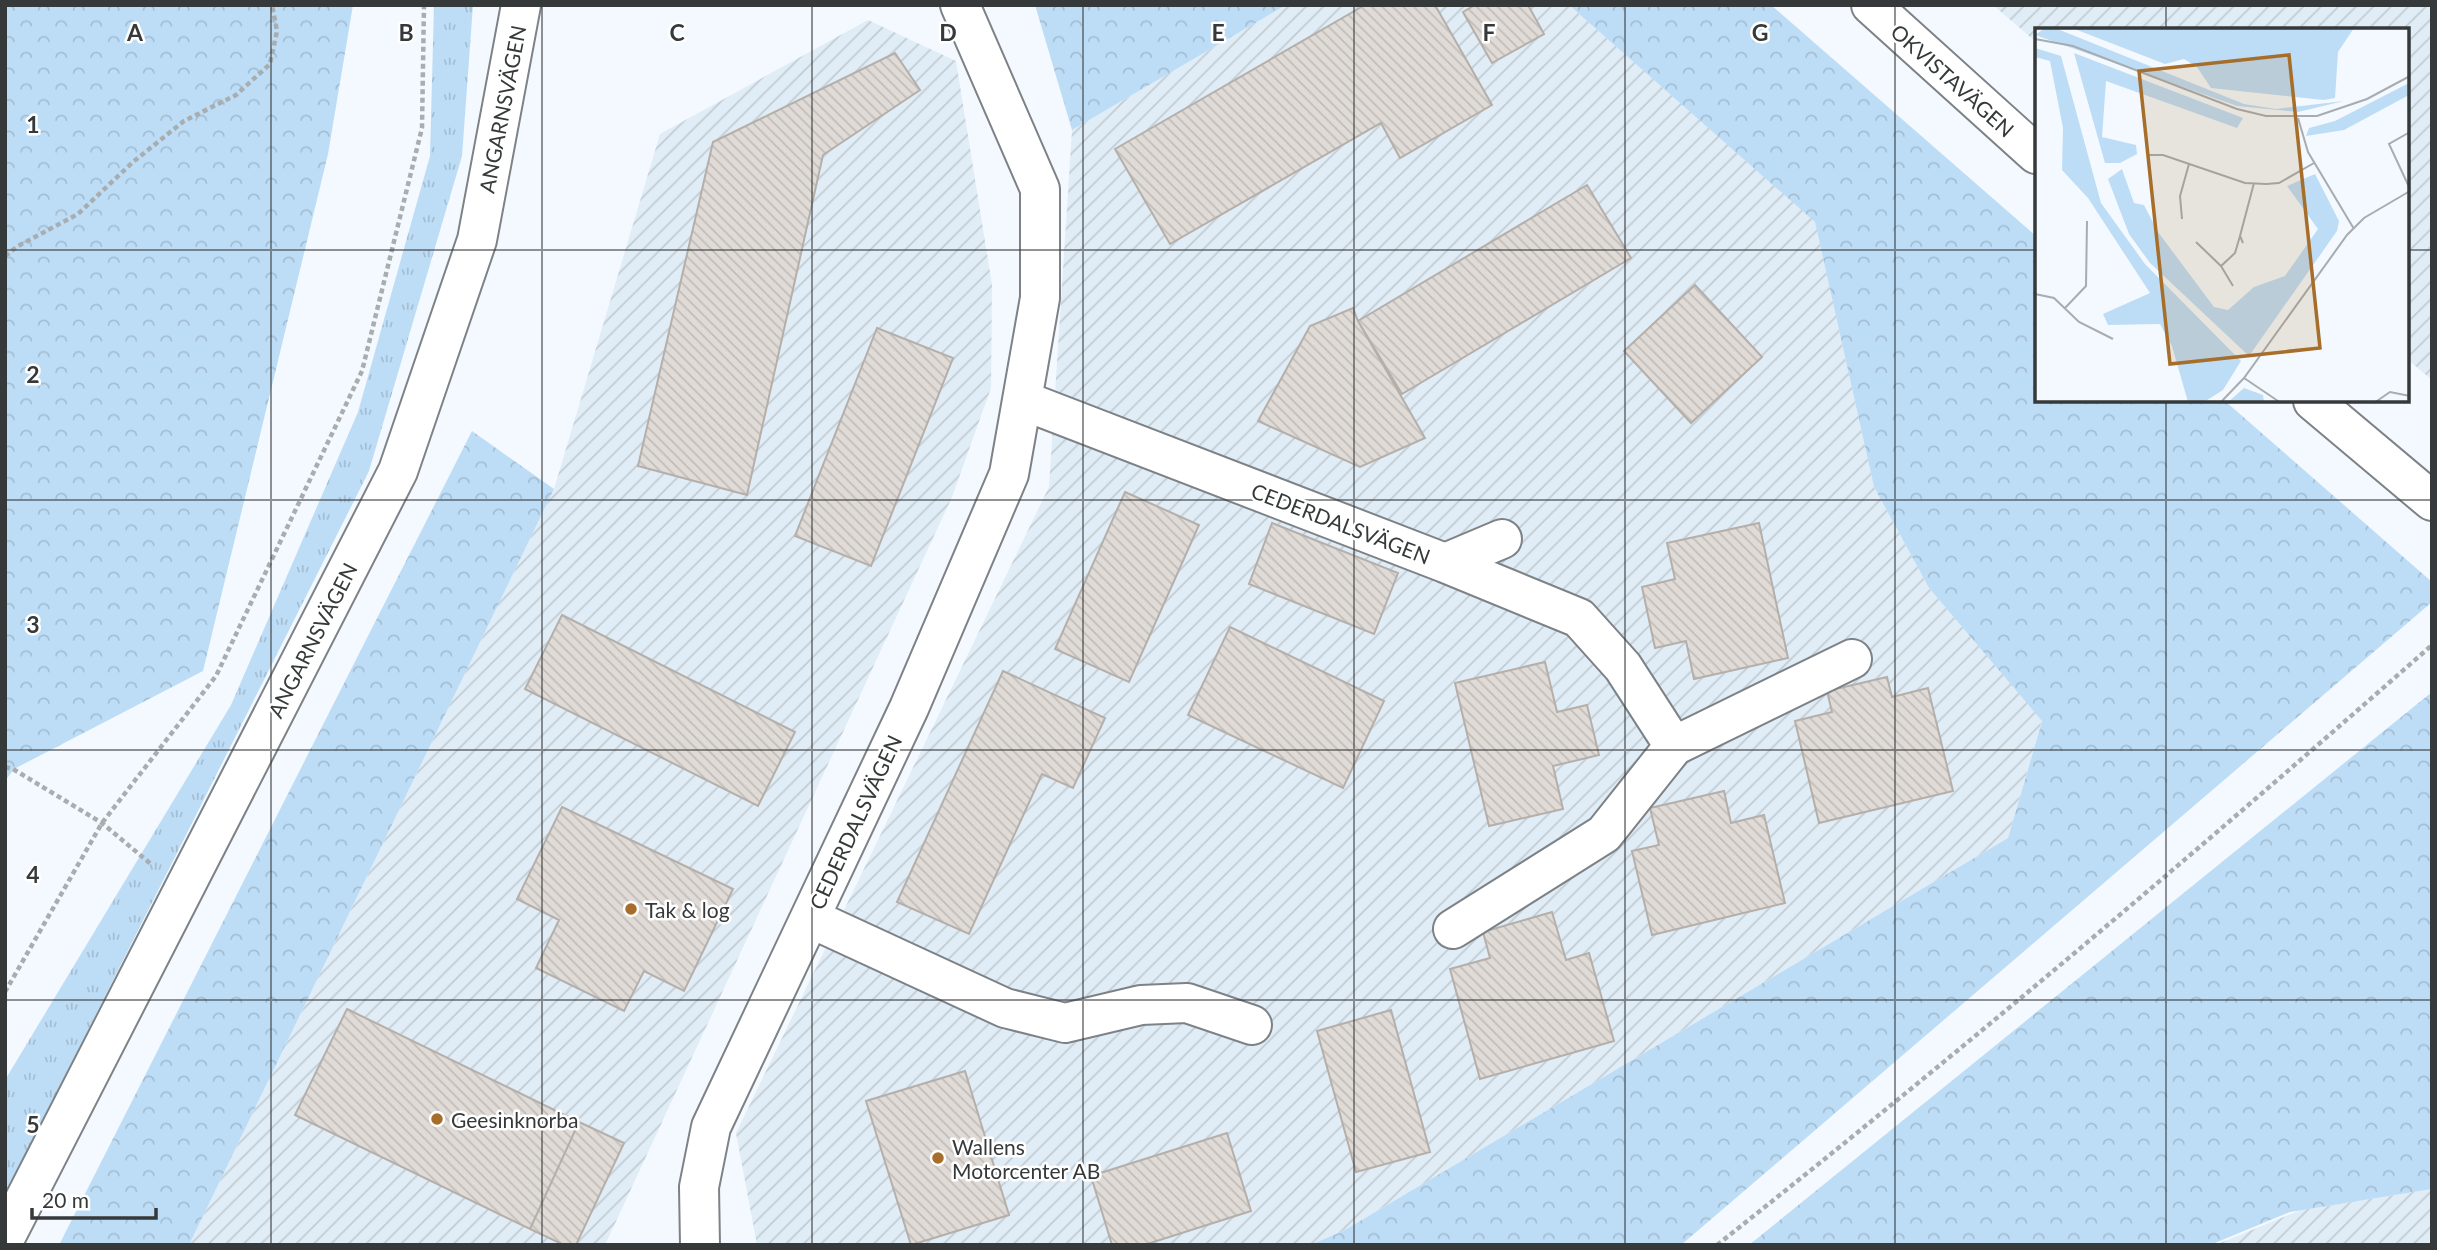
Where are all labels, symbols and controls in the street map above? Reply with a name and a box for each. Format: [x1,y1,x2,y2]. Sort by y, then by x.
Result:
text: A [126,18,144,46]
text: B [398,18,414,46]
text: C [669,18,685,46]
text: D [939,18,957,46]
text: E [1211,18,1225,46]
text: F [1482,18,1496,46]
text: G [1752,18,1768,46]
street label: OKVISTAVÄGEN [1886,18,2020,142]
street label: ANGARNSVÄGEN [473,23,531,195]
inset map [2035,28,2409,402]
text: 1 [26,110,40,138]
text: 2 [26,360,40,388]
street label: CEDERDALSVÄGEN [1248,477,1434,569]
street label: ANGARNSVÄGEN [262,558,362,722]
text: 3 [26,610,40,638]
street label: CEDERDALSVÄGEN [804,731,906,913]
text: 4 [26,860,40,888]
place label: Tak & log [645,897,730,922]
marker: Tak & log [623,901,639,917]
place label: Geesinknorba [451,1107,578,1132]
text: 5 [26,1110,40,1138]
marker: Geesinknorba [429,1111,445,1127]
place label: Wallens Motorcenter AB [952,1134,1100,1183]
marker: Wallens Motorcenter AB [930,1150,946,1166]
scale bar [32,1176,156,1220]
text: 20 m [42,1187,89,1212]

